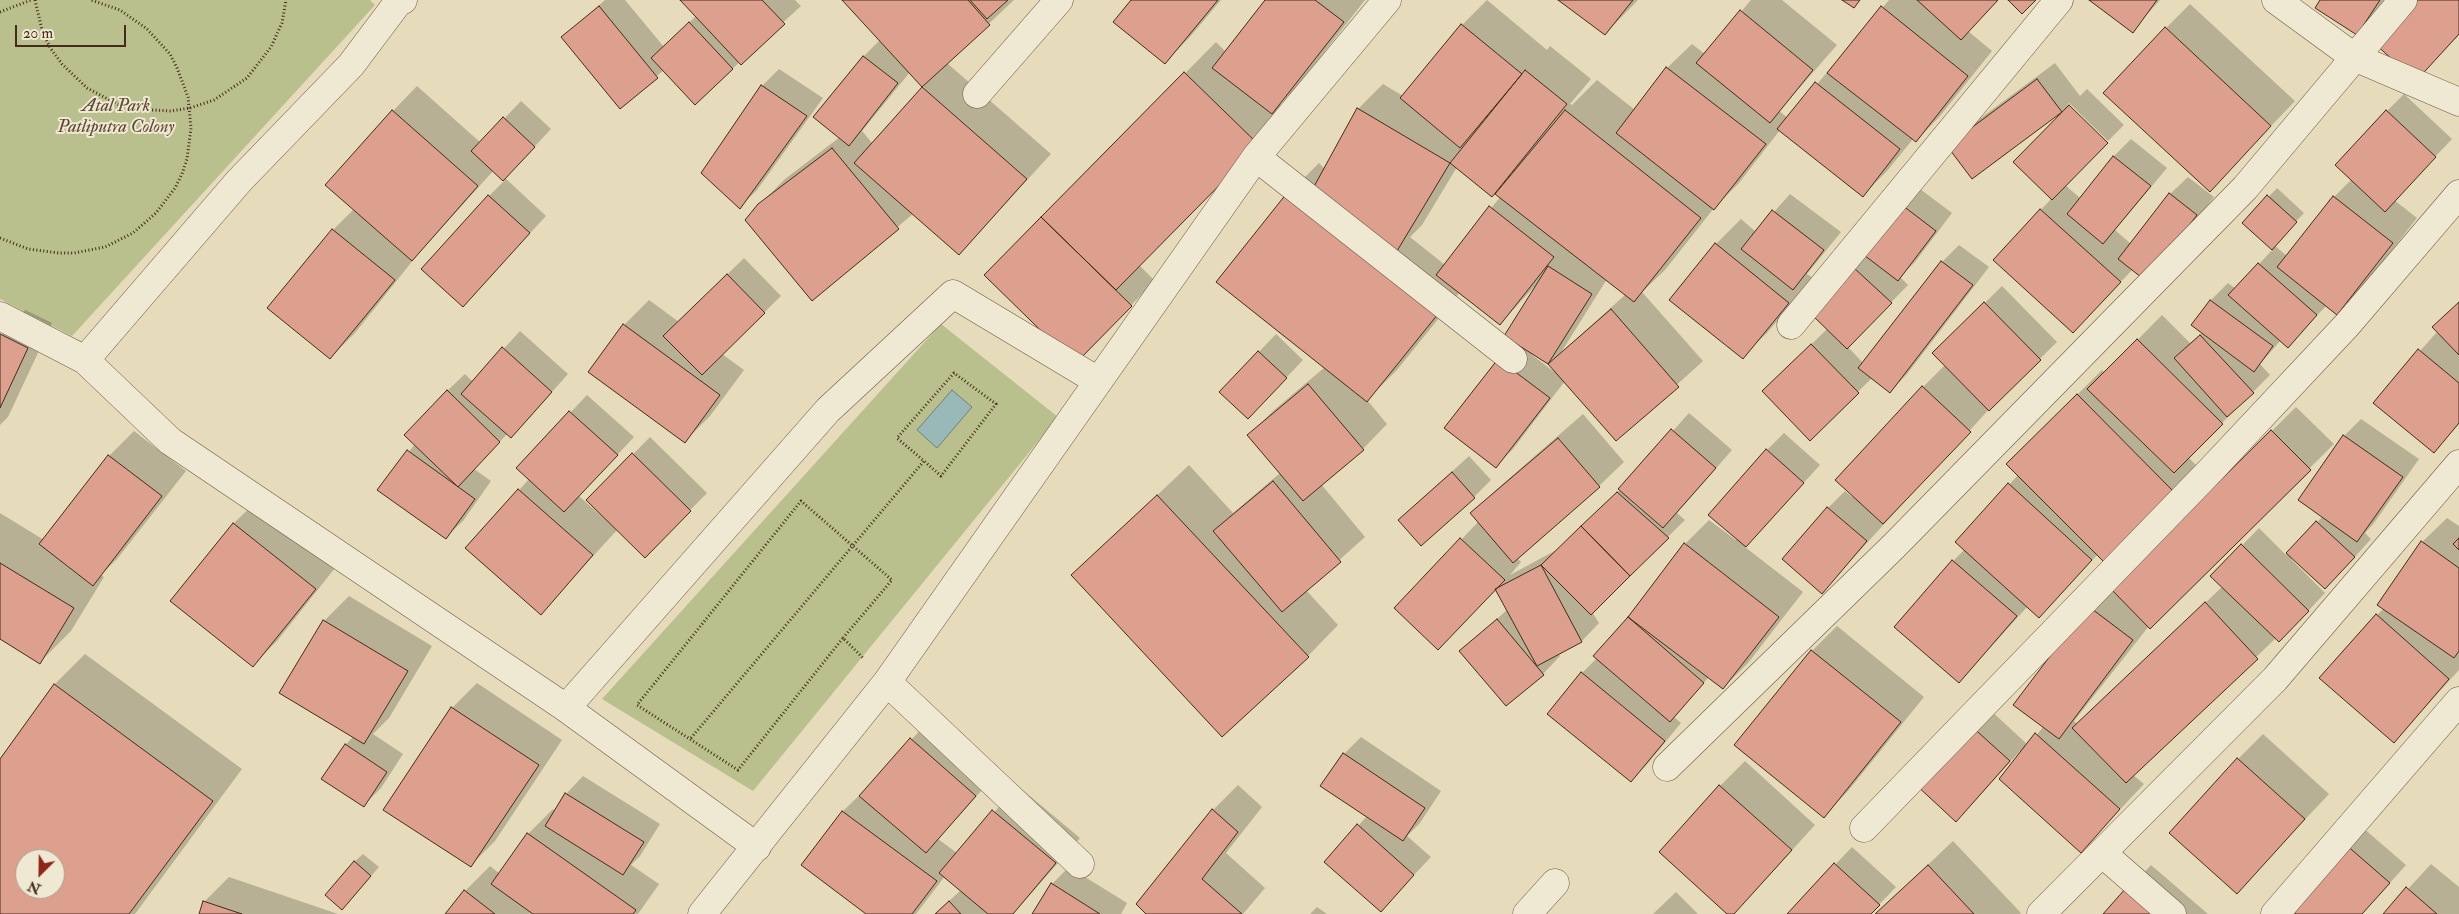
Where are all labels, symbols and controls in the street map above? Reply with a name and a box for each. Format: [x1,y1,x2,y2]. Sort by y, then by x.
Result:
scale bar [18,15,129,47]
text: 20 m [23,24,53,43]
park label: Atal Park Patliputra Colony [58,96,174,138]
north arrow [15,849,65,899]
text: N [25,877,43,898]

